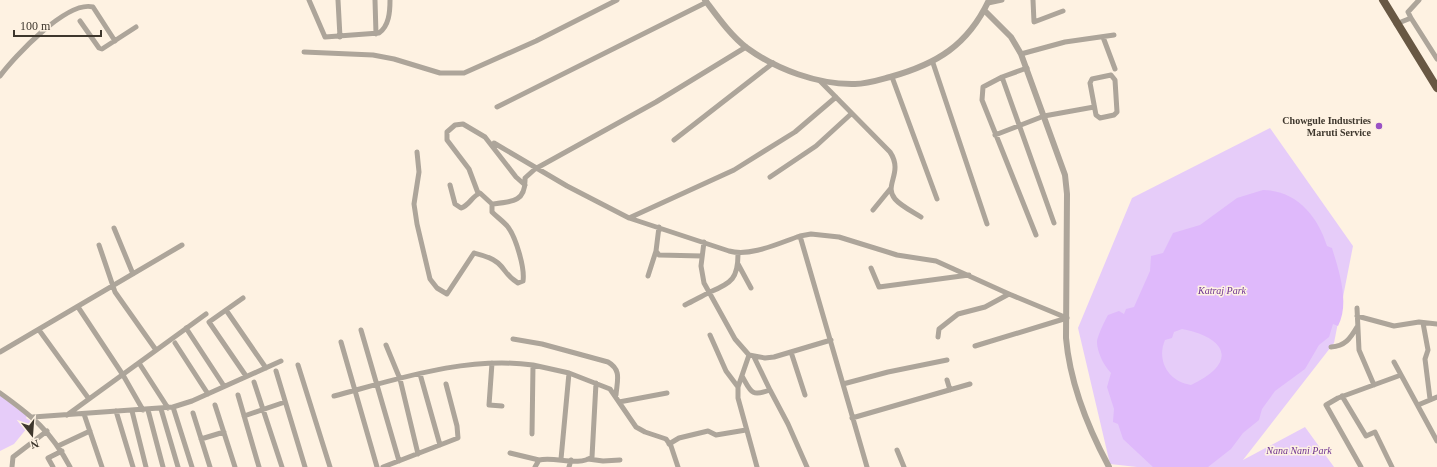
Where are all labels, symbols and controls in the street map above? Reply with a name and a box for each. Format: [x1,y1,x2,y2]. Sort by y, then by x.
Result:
scale bar [14,12,101,38]
text: 100 m [20,19,51,33]
place label: Chowgule Industries Maruti Service [1282,115,1372,138]
marker: Chowgule Industries Maruti Service [1374,121,1384,131]
park label: Katraj Park [1197,285,1247,296]
north arrow [12,415,52,455]
text: N [29,438,40,451]
park label: Nana Nani Park [1265,445,1332,456]

